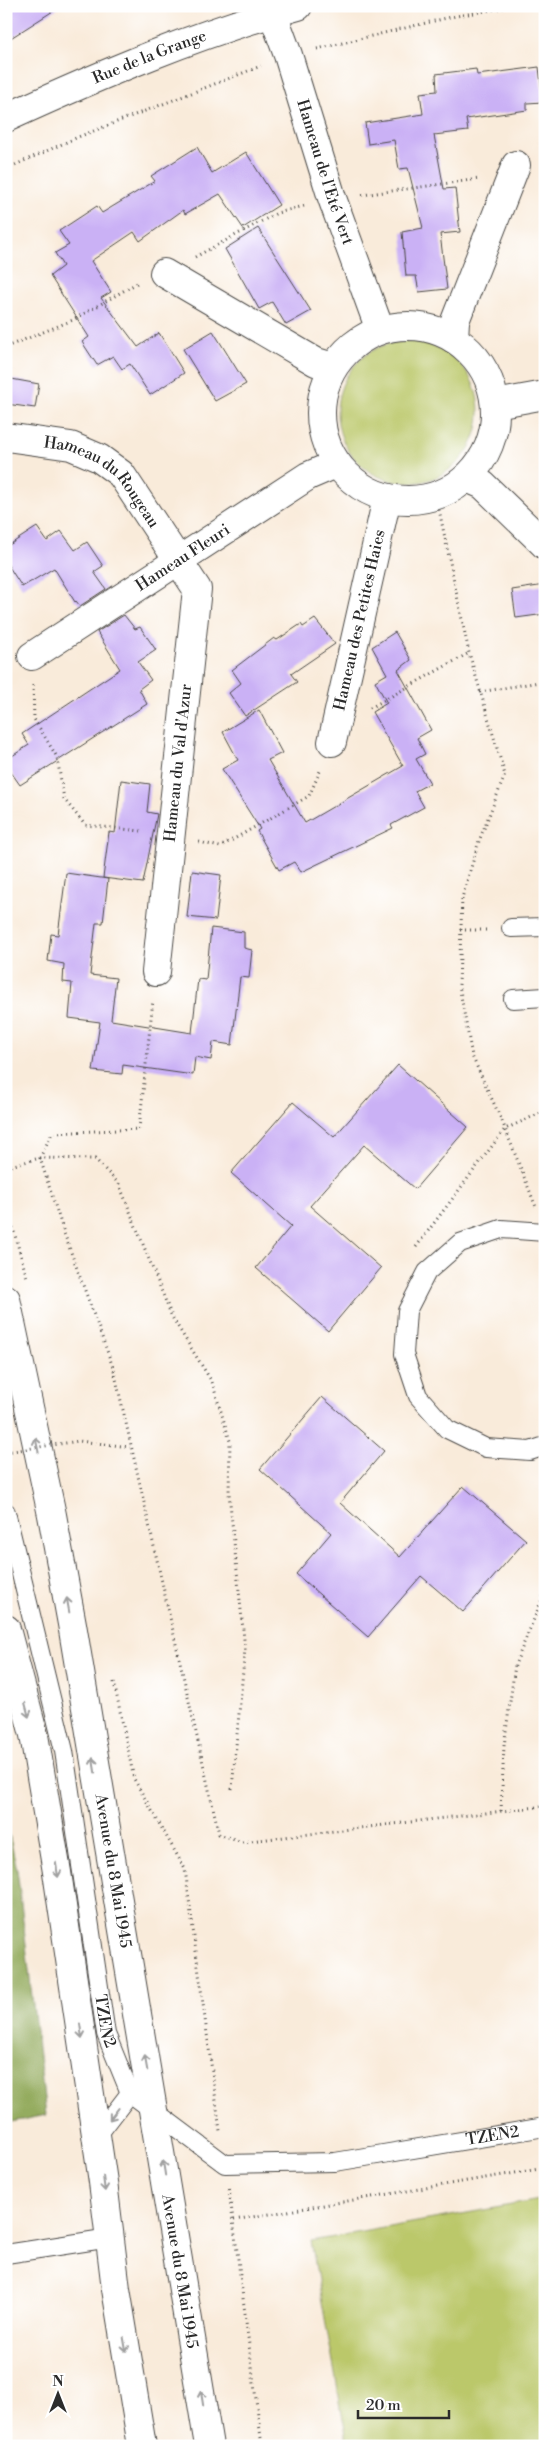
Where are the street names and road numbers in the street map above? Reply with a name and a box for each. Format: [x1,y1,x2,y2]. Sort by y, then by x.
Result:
street label: Rue de la Grange [89,26,209,88]
street label: Hameau de l'Eté Vert [292,97,358,248]
street label: Hameau du Rougeau [42,432,164,532]
street label: Hameau Fleuri [132,520,234,596]
street label: Hameau des Petites Haies [329,528,390,713]
street label: Hameau du Val d'Azur [160,683,196,843]
street label: Avenue du 8 Mai 1945 [90,1791,136,1950]
street label: TZEN2 [90,1993,120,2051]
street label: TZEN2 [464,2121,521,2150]
street label: Avenue du 8 Mai 1945 [157,2192,203,2350]

